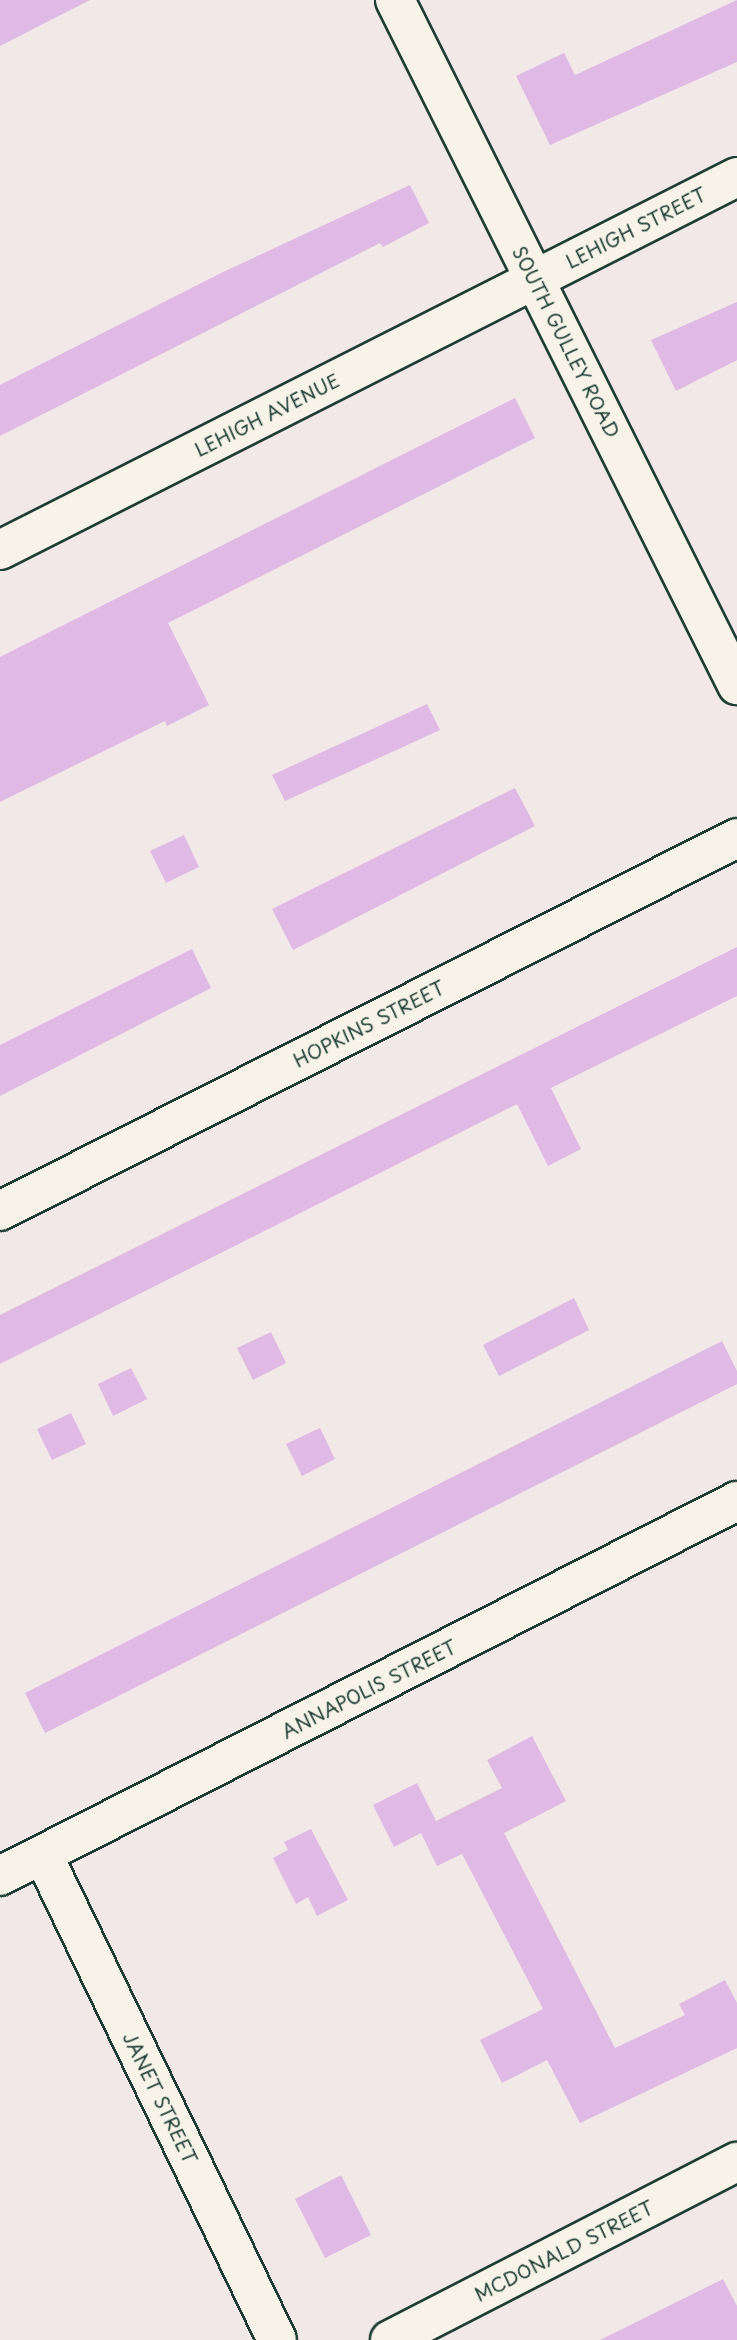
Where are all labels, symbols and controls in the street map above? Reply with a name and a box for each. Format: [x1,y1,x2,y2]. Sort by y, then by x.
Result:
street label: LEHIGH STREET [562,183,710,273]
street label: SOUTH GULLEY ROAD [507,242,625,442]
street label: LEHIGH AVENUE [191,369,343,461]
street label: HOPKINS STREET [289,976,449,1072]
street label: ANNAPOLIS STREET [276,1634,462,1744]
street label: JANET STREET [118,2028,202,2168]
street label: MCDONALD STREET [471,2196,657,2306]

